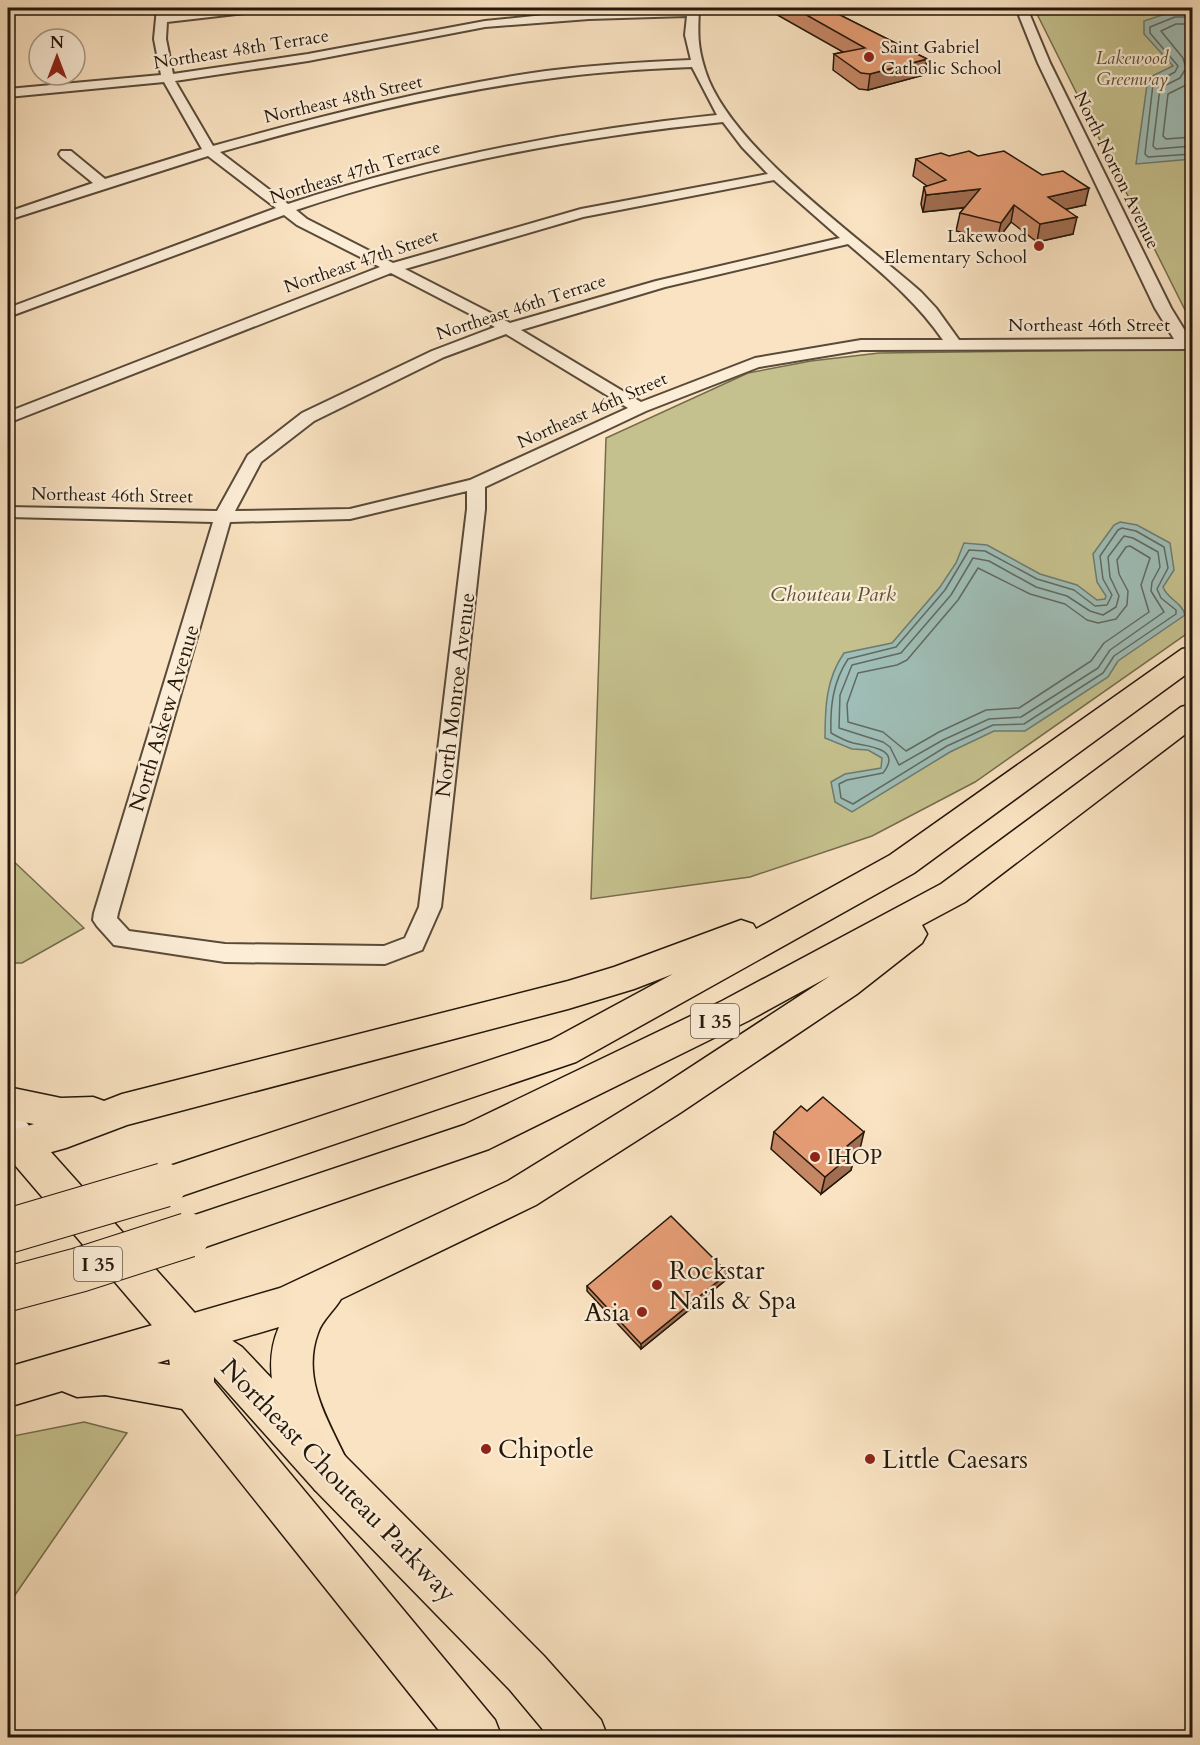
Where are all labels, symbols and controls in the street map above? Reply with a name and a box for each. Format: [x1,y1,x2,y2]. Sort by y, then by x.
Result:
street label: Northeast 48th Terrace [152,23,331,76]
north arrow [27,27,87,87]
text: N [50,32,64,54]
place label: Saint Gabriel Catholic School [881,35,1002,81]
park label: Lakewood Greenway [1096,46,1170,92]
marker: Saint Gabriel Catholic School [862,50,876,64]
street label: Northeast 48th Street [261,69,425,130]
street label: North Norton Avenue [1067,87,1166,253]
street label: Northeast 47th Terrace [267,135,444,210]
street label: Northeast 47th Street [281,223,442,300]
place label: Lakewood Elementary School [884,224,1027,270]
marker: Lakewood Elementary School [1032,239,1046,253]
street label: Northeast 46th Terrace [433,268,609,347]
street label: Northeast 46th Street [1008,313,1170,338]
street label: Northeast 46th Street [513,366,671,455]
street label: Northeast 46th Street [31,482,193,509]
park label: Chouteau Park [770,580,896,609]
street label: North Monroe Avenue [429,591,482,799]
street label: North Askew Avenue [122,621,207,815]
road number: I 35 [691,1004,739,1038]
place label: IHOP [827,1143,882,1172]
marker: IHOP [808,1150,822,1164]
road number: I 35 [74,1247,122,1281]
place label: Rockstar Nails & Spa [669,1253,796,1318]
marker: Rockstar Nails & Spa [650,1278,664,1292]
place label: Asia [584,1295,630,1330]
marker: Asia [635,1305,649,1319]
street label: Northeast Chouteau Parkway [213,1351,465,1610]
place label: Chipotle [498,1432,594,1467]
marker: Chipotle [479,1442,493,1456]
place label: Little Caesars [882,1442,1028,1477]
marker: Little Caesars [863,1452,877,1466]

